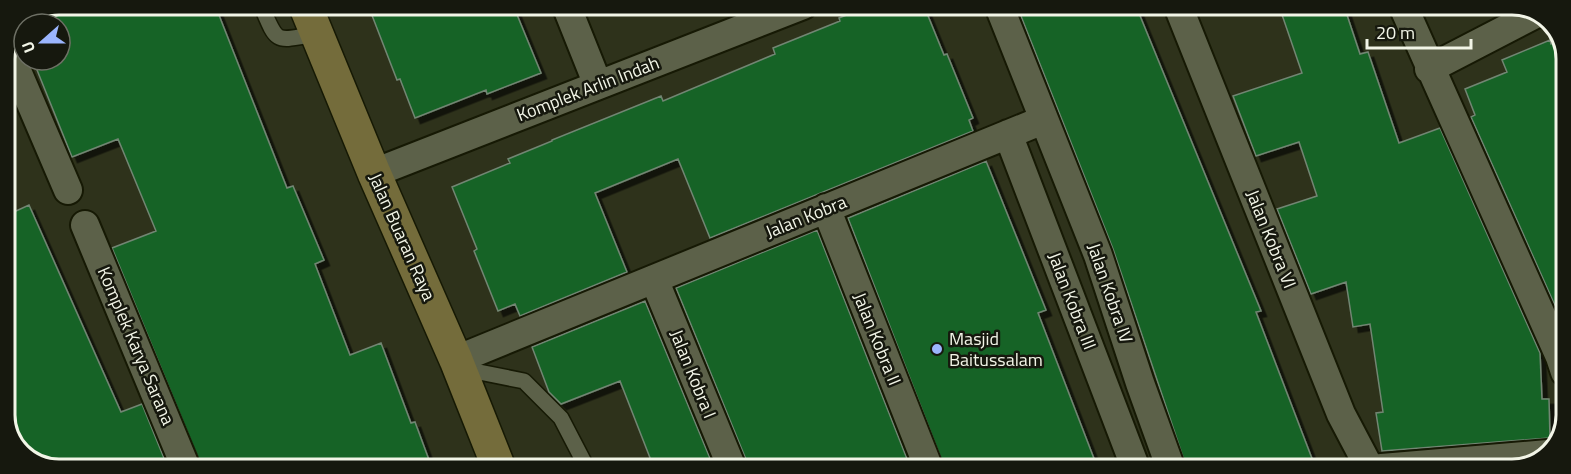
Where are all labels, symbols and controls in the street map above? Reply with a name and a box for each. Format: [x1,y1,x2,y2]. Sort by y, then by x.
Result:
north arrow [12,12,72,72]
scale bar [1367,12,1470,50]
text: 20 m [1376,19,1415,46]
text: U [15,38,41,57]
street label: Komplek Arlin Indah [513,49,663,128]
street label: Jalan Buaran Raya [362,169,443,305]
street label: Jalan Kobra VI [1239,186,1303,292]
street label: Jalan Kobra [761,188,850,245]
street label: Jalan Kobra IV [1081,239,1140,347]
street label: Jalan Kobra III [1042,248,1103,353]
street label: Komplek Karya Sarana [91,262,182,429]
street label: Jalan Kobra II [847,288,908,389]
street label: Jalan Kobra I [663,325,724,422]
place label: Masjid Baitussalam [949,325,1043,373]
marker: Masjid Baitussalam [930,342,944,356]

